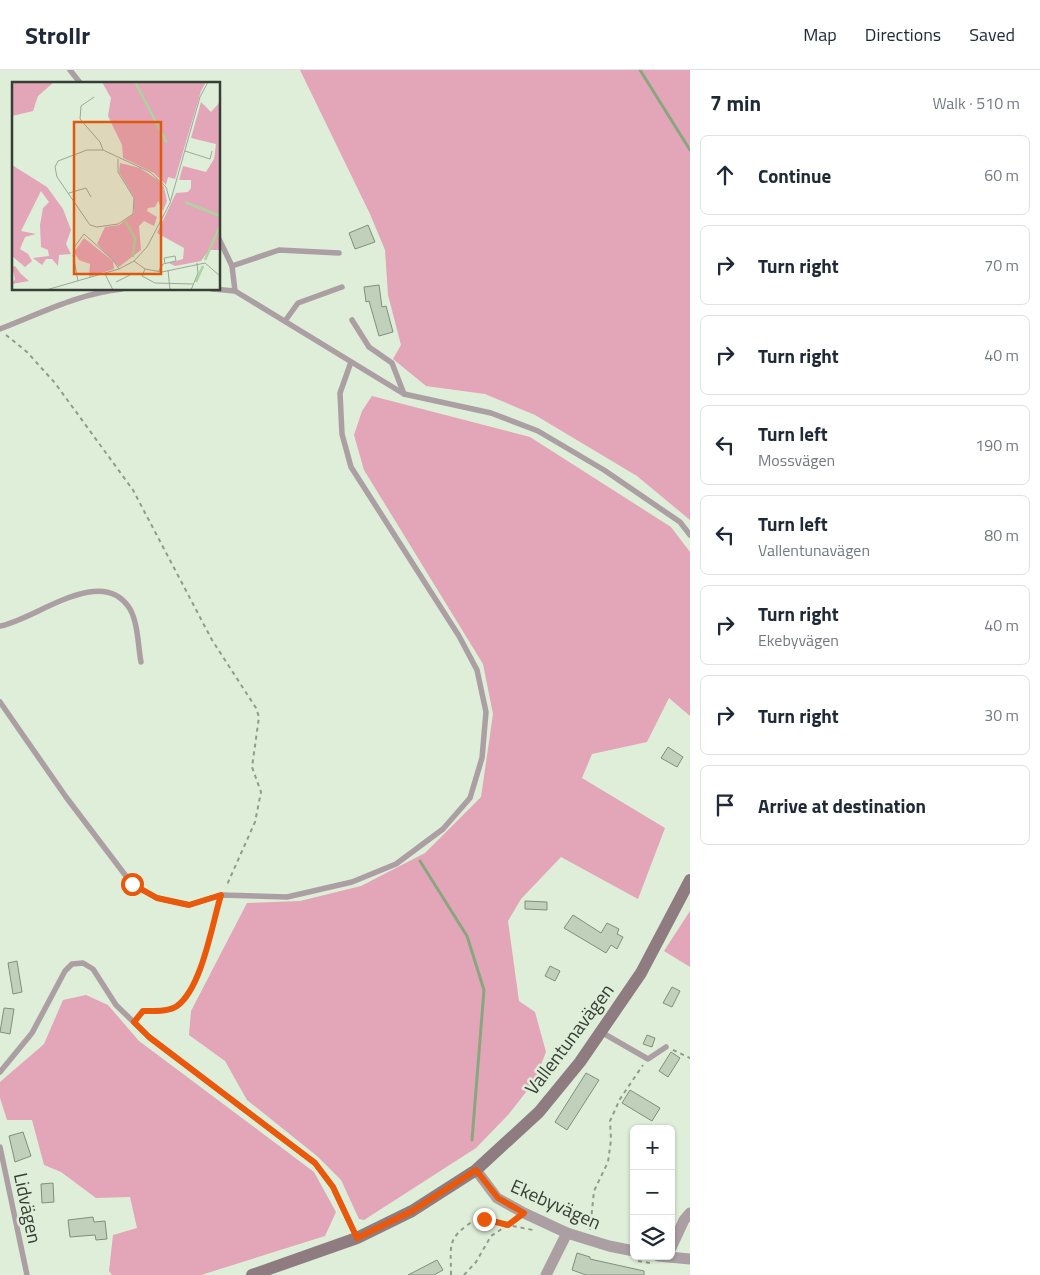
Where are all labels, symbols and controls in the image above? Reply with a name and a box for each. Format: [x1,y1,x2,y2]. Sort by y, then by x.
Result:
text: Strollr [25,17,90,53]
text: Map [803,21,837,48]
text: Directions [865,21,941,48]
text: Saved [969,21,1015,48]
inset map [12,82,220,290]
text: 7 min [710,87,761,119]
text: Walk · 510 m [932,91,1020,115]
icon: ahead [711,161,739,189]
text: Continue [758,161,831,190]
text: 60 m [984,163,1019,187]
icon: right [711,251,739,279]
text: Turn right [758,251,839,280]
text: 70 m [984,253,1019,277]
icon: right [711,341,739,369]
text: Turn right [758,341,839,370]
text: 40 m [984,343,1019,367]
text: Turn left [758,419,828,448]
icon: left [711,431,739,459]
text: 190 m [975,433,1019,457]
text: Mossvägen [758,448,835,472]
text: Turn left [758,509,828,538]
icon: left [711,521,739,549]
text: 80 m [984,523,1019,547]
text: Vallentunavägen [758,538,870,562]
text: Turn right [758,599,839,628]
icon: right [711,611,739,639]
text: 40 m [984,613,1019,637]
text: Ekebyvägen [758,628,839,652]
icon: right [711,701,739,729]
text: Turn right [758,701,839,730]
text: 30 m [984,703,1019,727]
icon: arrive [711,791,739,819]
text: Arrive at destination [758,791,926,820]
route start [121,873,144,896]
street label: Vallentunavägen [517,977,620,1101]
map controls [630,1125,675,1260]
button: + [630,1125,675,1170]
street label: Lidvägen [7,1170,50,1246]
button: − [630,1170,675,1215]
street label: Ekebyvägen [506,1171,606,1236]
route end [473,1208,496,1231]
button: layers [630,1215,675,1260]

